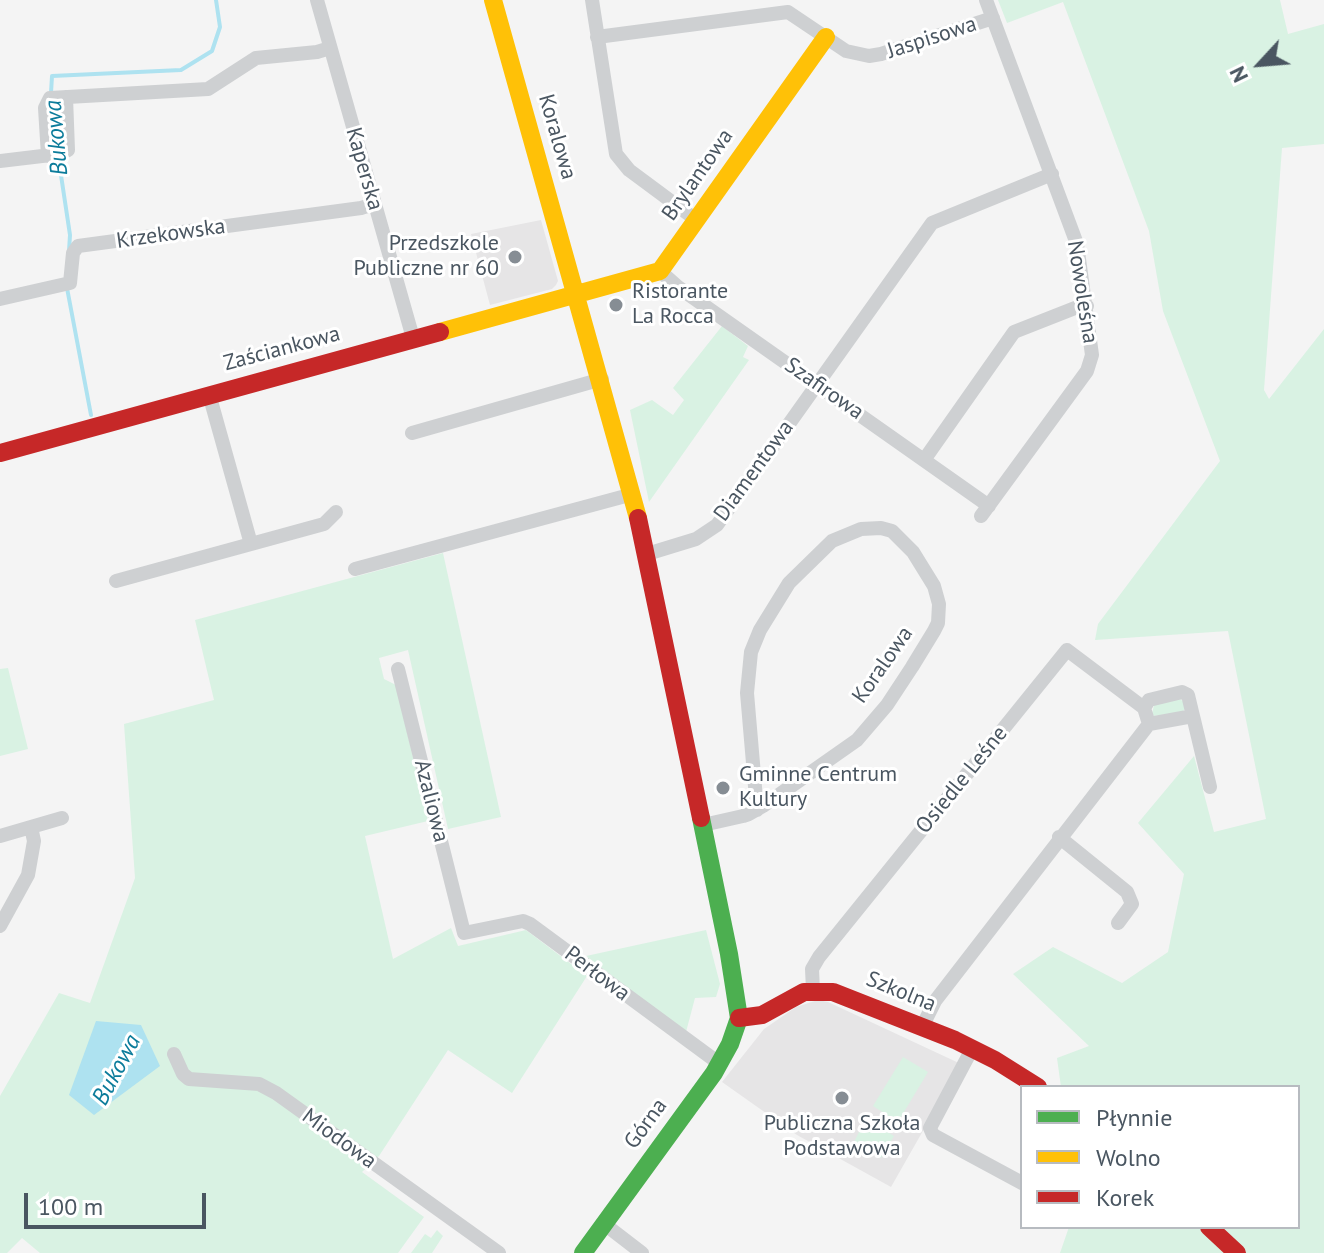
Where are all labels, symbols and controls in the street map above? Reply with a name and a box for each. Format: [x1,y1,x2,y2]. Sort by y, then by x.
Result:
street label: Jaspisowa [884,11,980,65]
north arrow [1220,24,1300,104]
text: N [1223,62,1254,87]
street label: Koralowa [532,91,582,183]
water label: Bukowa [39,99,75,177]
street label: Brylantowa [657,124,739,226]
street label: Kaperska [340,125,388,213]
street label: Krzekowska [115,213,227,255]
place label: Przedszkole Publiczne nr 60 [354,231,499,282]
street label: Nowoleśna [1061,239,1103,345]
marker: Przedszkole Publiczne nr 60 [506,248,524,266]
place label: Ristorante La Rocca [632,279,728,330]
marker: Ristorante La Rocca [607,296,625,314]
street label: Zaściankowa [221,321,343,377]
street label: Szafirowa [779,352,869,426]
street label: Diamentowa [709,415,799,527]
street label: Koralowa [847,622,919,708]
street label: Osiedle Leśne [911,721,1013,839]
street label: Azaliowa [408,757,454,845]
place label: Gminne Centrum Kultury [739,762,897,814]
marker: Gminne Centrum Kultury [714,779,732,797]
street label: Perłowa [559,941,635,1007]
street label: Szkolna [862,966,940,1018]
water label: Bukowa [87,1030,147,1110]
legend [1020,1085,1300,1229]
marker: Publiczna Szkoła Podstawowa [833,1089,851,1107]
street label: Górna [619,1094,673,1154]
text: Płynnie [1096,1102,1173,1133]
street label: Miodowa [297,1103,381,1175]
place label: Publiczna Szkoła Podstawowa [764,1111,920,1162]
text: Wolno [1096,1142,1161,1173]
scale bar [28,1177,210,1227]
text: Korek [1096,1182,1154,1213]
text: 100 m [38,1191,103,1222]

